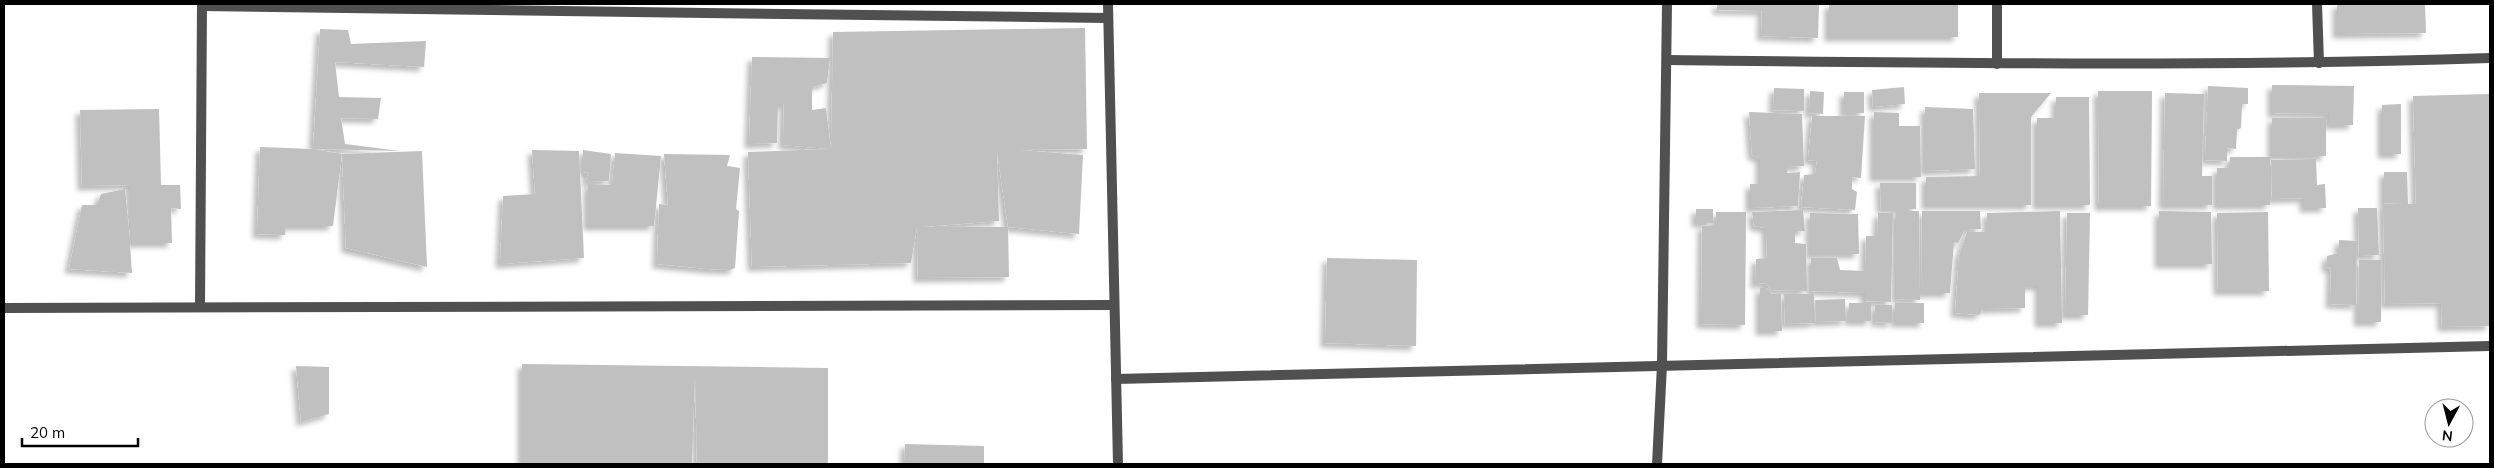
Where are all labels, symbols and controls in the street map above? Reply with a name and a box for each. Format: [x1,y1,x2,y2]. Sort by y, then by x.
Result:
north arrow [2424,398,2474,448]
scale bar [22,416,139,448]
text: 20 m [30,423,65,442]
text: N [2441,426,2454,445]

